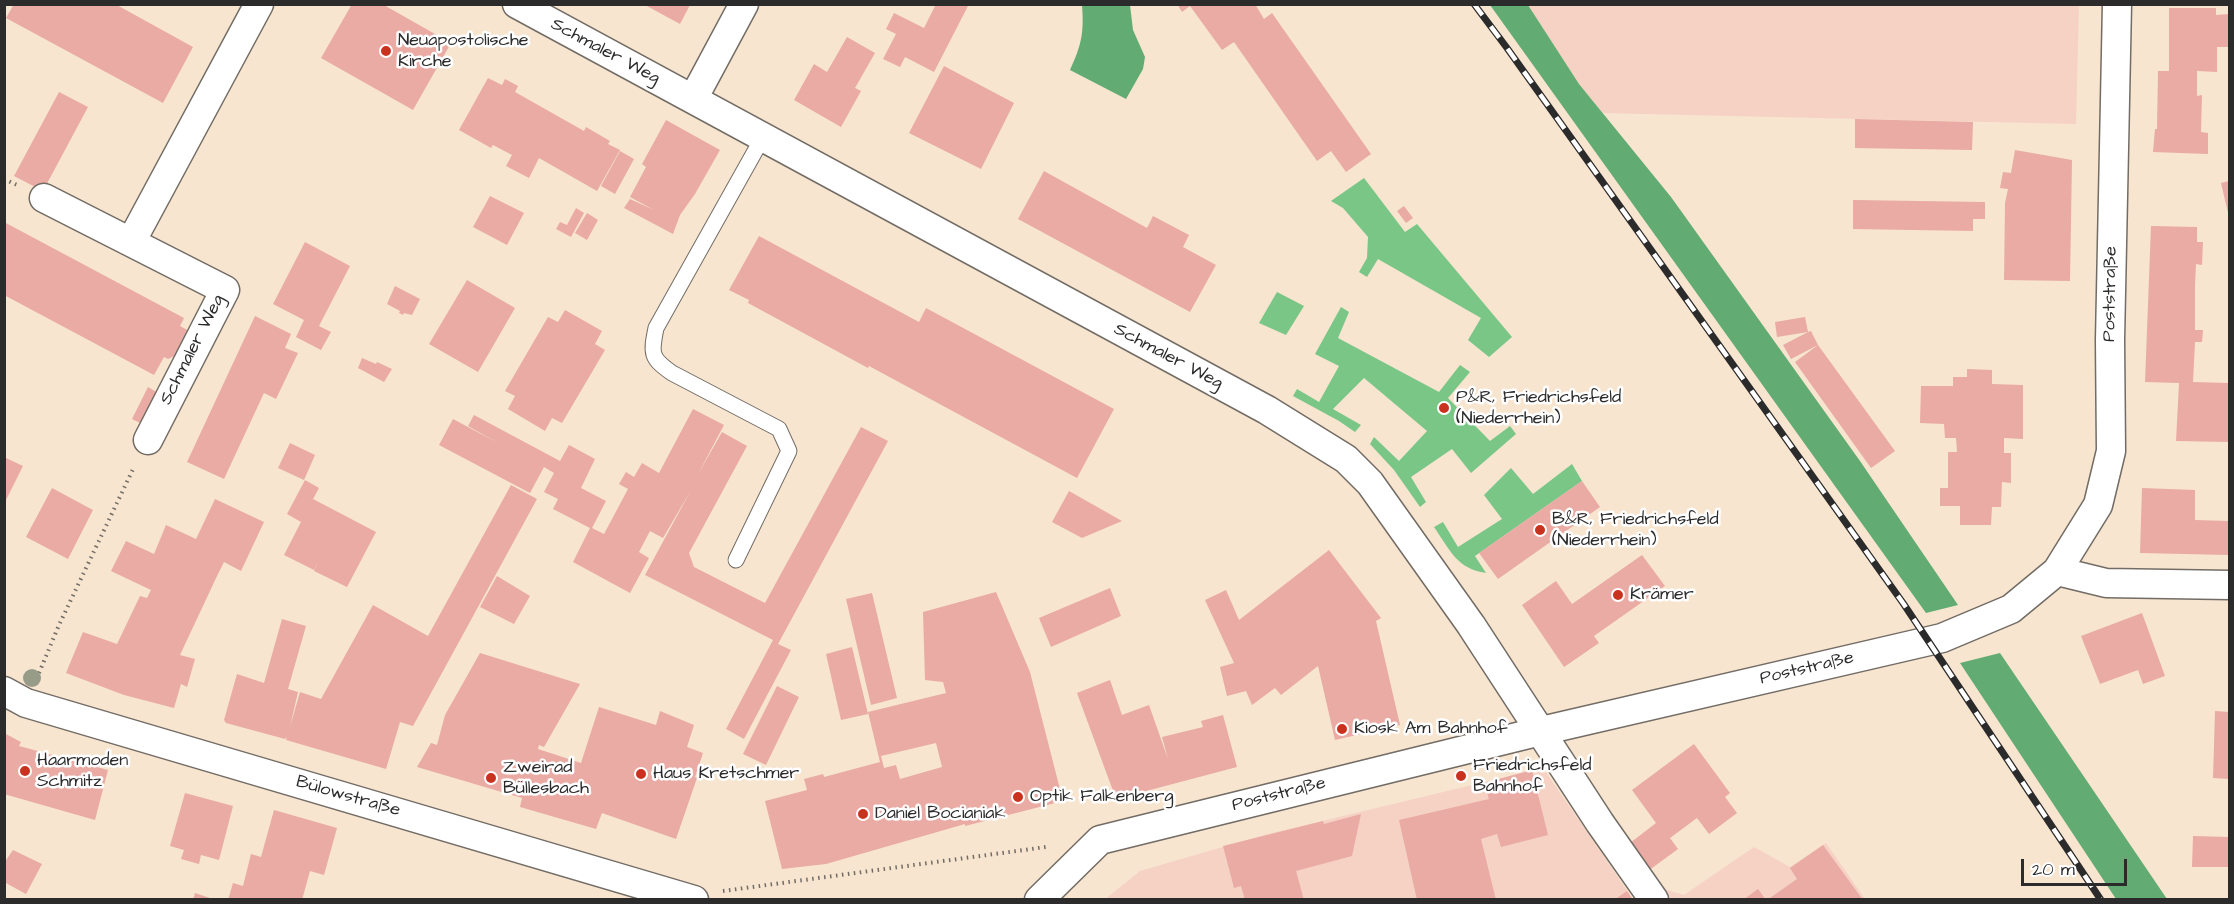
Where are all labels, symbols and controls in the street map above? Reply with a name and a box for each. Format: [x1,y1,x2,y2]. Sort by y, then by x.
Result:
street label: Schmaler Weg [547,14,663,90]
place label: Neuapostolische Kirche [398,30,529,72]
marker: Neuapostolische Kirche [379,44,393,58]
street label: Poststraße [2099,246,2123,342]
street label: Schmaler Weg [156,291,230,409]
street label: Schmaler Weg [1110,319,1226,395]
place label: P&R, Friedrichsfeld (Niederrhein) [1456,387,1621,430]
marker: P&R, Friedrichsfeld (Niederrhein) [1437,401,1451,415]
place label: B&R, Friedrichsfeld (Niederrhein) [1552,509,1719,552]
marker: B&R, Friedrichsfeld (Niederrhein) [1533,523,1547,537]
place label: Krämer [1630,584,1694,606]
marker: Krämer [1611,588,1625,602]
street label: Poststraße [1758,648,1856,690]
place label: Kiosk Am Bahnhof [1354,718,1507,740]
marker: Kiosk Am Bahnhof [1335,722,1349,736]
place label: Haarmoden Schmitz [37,750,128,792]
place label: Friedrichsfeld Bahnhof [1473,755,1592,798]
place label: Zweirad Büllesbach [503,757,589,800]
place label: Haus Kretschmer [653,763,799,785]
marker: Haarmoden Schmitz [18,764,32,778]
marker: Haus Kretschmer [634,767,648,781]
marker: Friedrichsfeld Bahnhof [1454,769,1468,783]
marker: Zweirad Büllesbach [484,771,498,785]
street label: Bülowstraße [293,772,403,822]
street label: Poststraße [1230,773,1328,817]
place label: Optik Falkenberg [1030,786,1174,808]
marker: Optik Falkenberg [1011,790,1025,804]
place label: Daniel Bocianiak [875,803,1005,825]
marker: Daniel Bocianiak [856,807,870,821]
scale bar [2024,847,2130,885]
text: 20 m [2032,857,2075,882]

